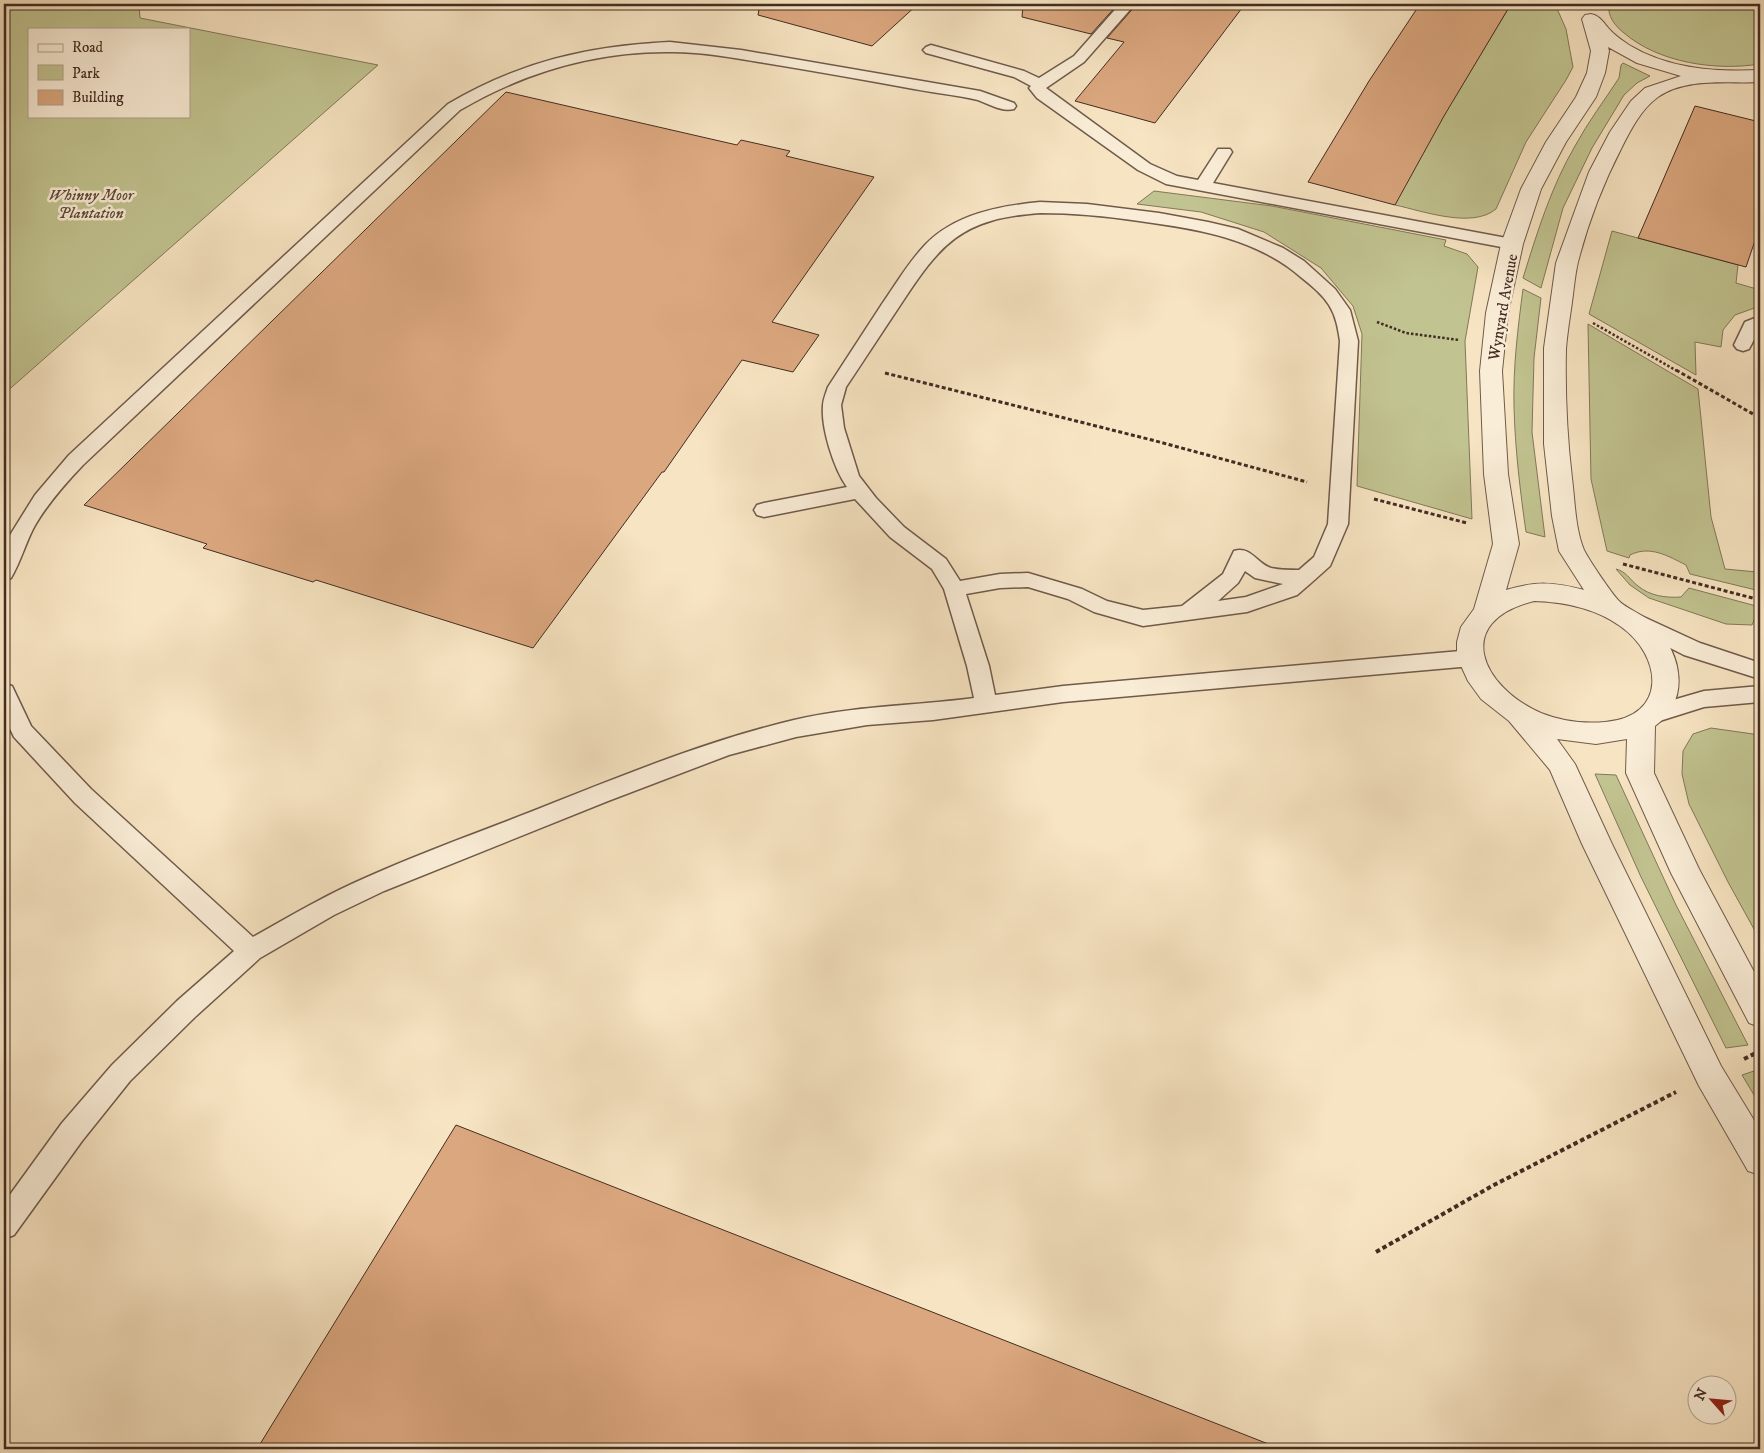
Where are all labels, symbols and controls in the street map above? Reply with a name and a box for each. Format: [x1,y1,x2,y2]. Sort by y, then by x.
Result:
legend [28,28,190,118]
text: Road [72,38,104,57]
text: Park [72,64,101,83]
text: Building [72,88,124,107]
park label: Whinny Moor Plantation [48,185,135,223]
street label: Wynyard Avenue [1484,252,1522,363]
north arrow [1686,1376,1736,1426]
text: N [1691,1385,1712,1404]

